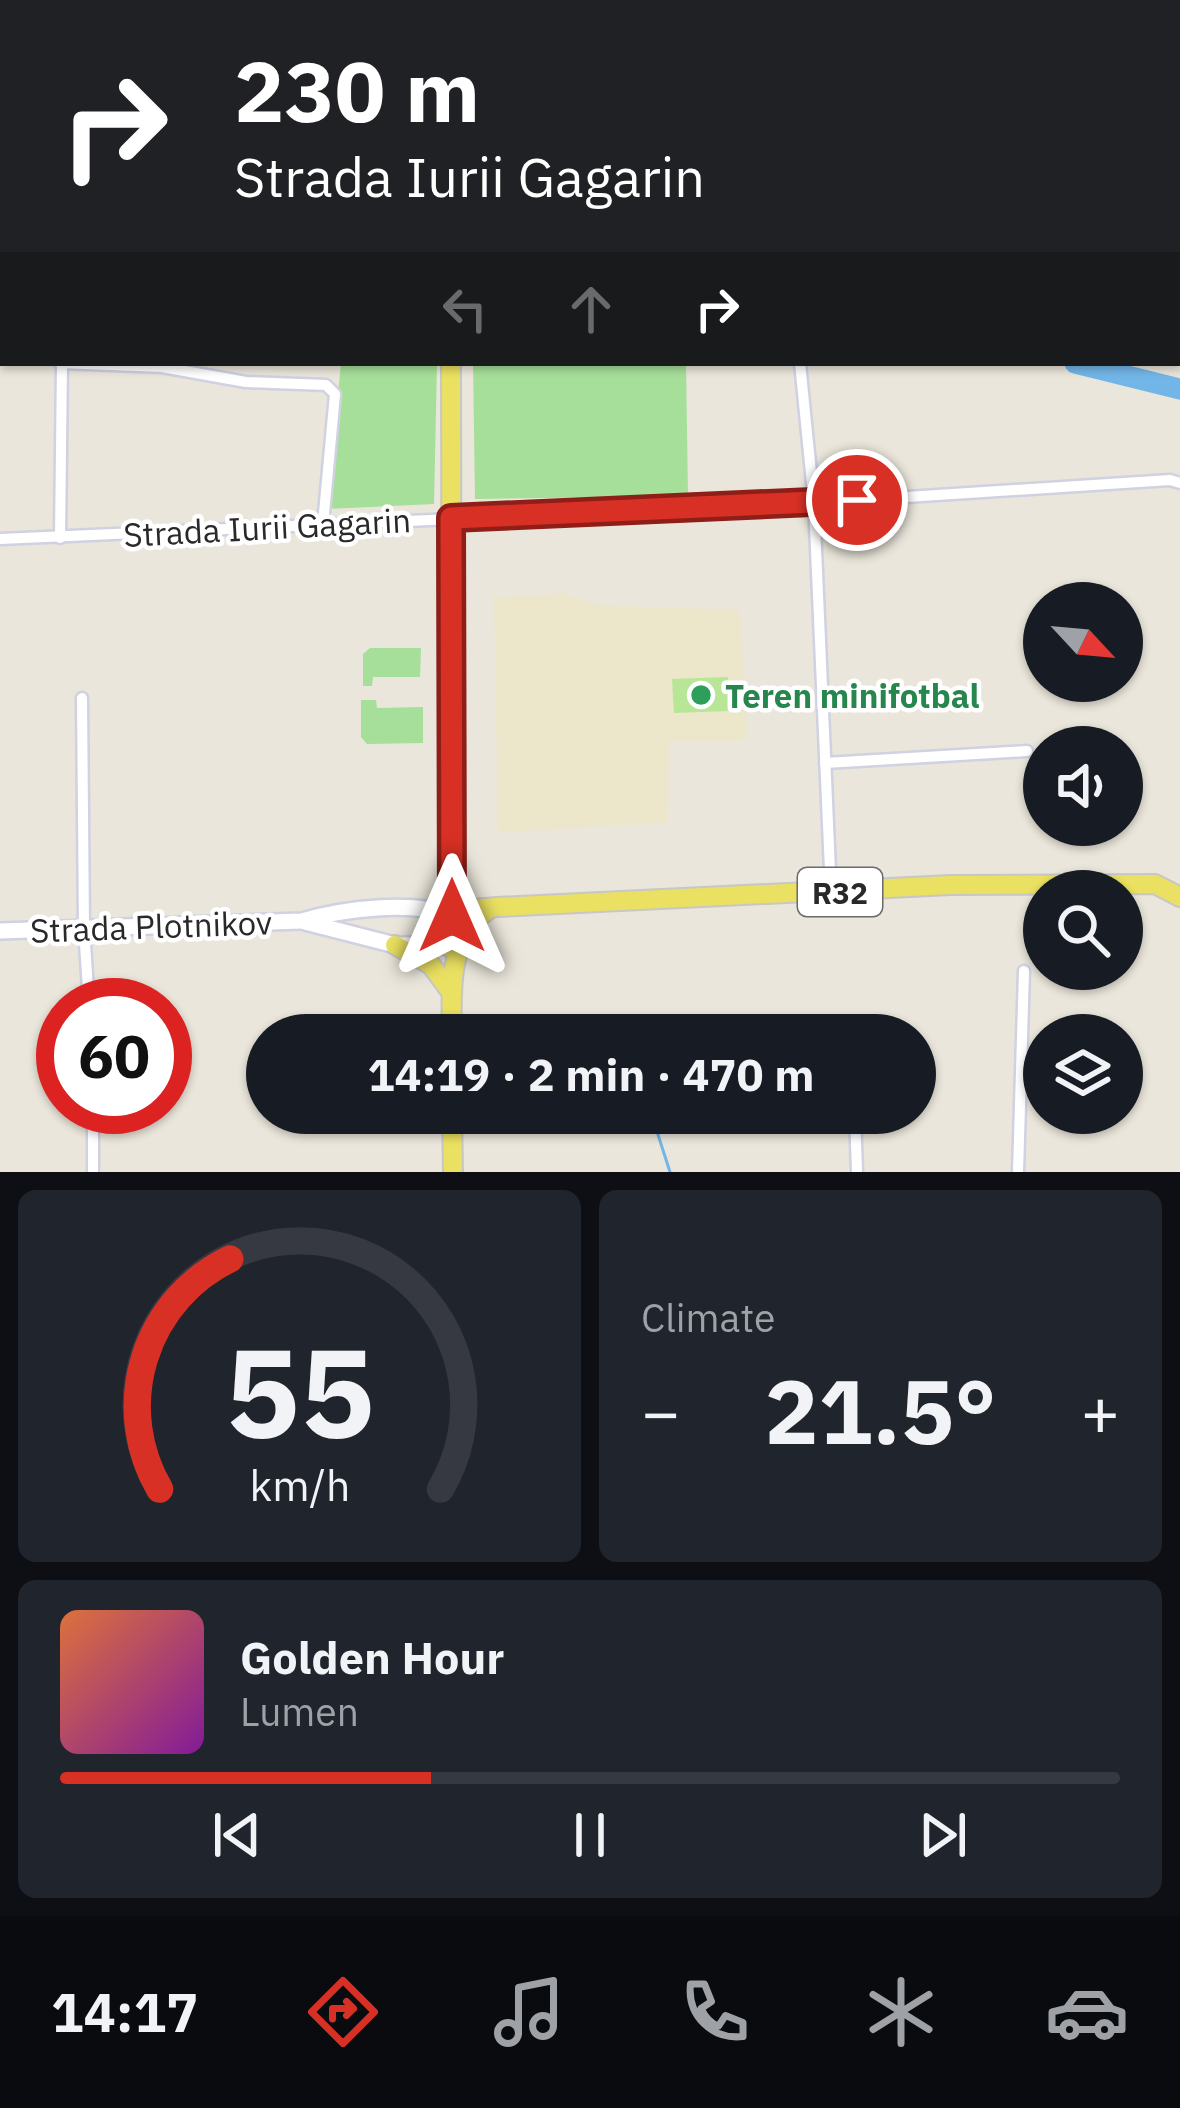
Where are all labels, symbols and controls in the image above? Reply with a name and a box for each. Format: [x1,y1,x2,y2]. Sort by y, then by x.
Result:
text: 230 m [234,36,480,145]
icon: right [36,48,192,204]
text: Strada Iurii Gagarin [234,142,705,212]
icon: left [432,276,498,342]
icon: ahead [558,276,624,342]
icon: right [684,276,750,342]
pin [806,449,908,551]
icon: arrive [824,467,890,533]
street label: Strada Iurii Gagarin [122,498,412,556]
north arrow [1023,582,1143,702]
map controls [1023,582,1143,1134]
place label: Teren minifotbal [725,674,980,717]
marker: Teren minifotbal [688,682,714,708]
button: sound [1023,726,1143,846]
position arrow [389,853,515,979]
road number: R32 [798,868,882,916]
button: search [1023,870,1143,990]
street label: Strada Plotnikov [29,900,273,952]
speed limit sign: 60 [36,978,192,1134]
button: layers [1023,1014,1143,1134]
text: 14:19 · 2 min · 470 m [368,1045,814,1103]
text: Climate [641,1292,775,1343]
text: 55 [225,1310,374,1472]
text: 21.5° [764,1352,997,1469]
text: − [641,1368,681,1454]
text: + [1080,1368,1120,1454]
text: km/h [249,1457,350,1513]
text: Golden Hour [240,1628,504,1686]
text: Lumen [240,1686,359,1737]
icon: previous [204,1802,270,1868]
icon: pause [557,1802,623,1868]
icon: next [910,1802,976,1868]
icon: directions [301,1970,385,2054]
icon: music [487,1970,571,2054]
icon: phone [673,1970,757,2054]
icon: climate [859,1970,943,2054]
icon: car [1045,1970,1129,2054]
text: 14:17 [51,1977,198,2047]

